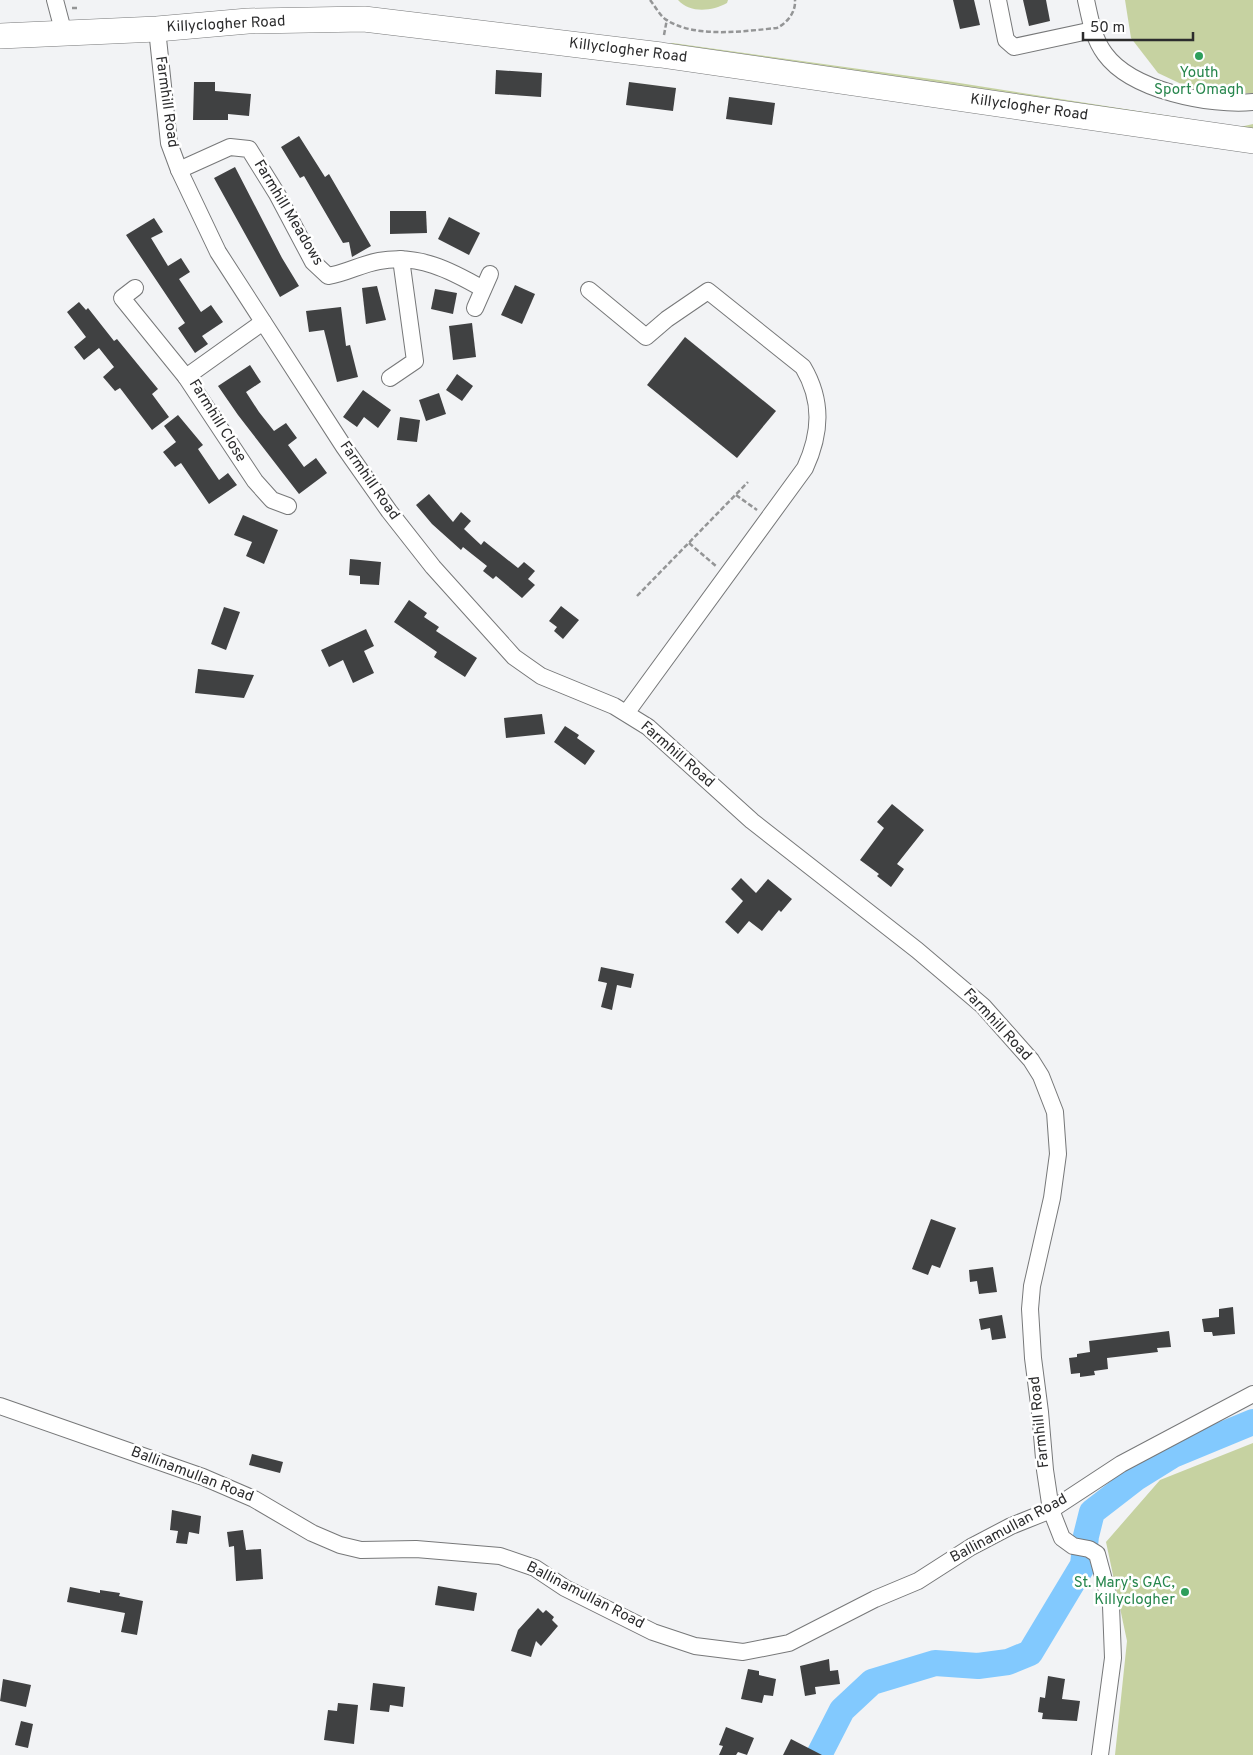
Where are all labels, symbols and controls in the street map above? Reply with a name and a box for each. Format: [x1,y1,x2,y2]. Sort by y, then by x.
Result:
scale bar [1083,10,1193,42]
street label: Killyclogher Road [166,12,286,38]
text: 50 m [1090,19,1125,38]
street label: Killyclogher Road [568,34,688,68]
marker: Youth Sport Omagh [1193,50,1205,62]
street label: Farmhill Road [150,55,182,149]
place label: Youth Sport Omagh [1154,64,1244,100]
street label: Killyclogher Road [969,90,1089,126]
street label: Farmhill Meadows [249,157,327,269]
street label: Farmhill Close [184,376,250,466]
street label: Farmhill Road [335,438,403,524]
street label: Farmhill Road [636,718,718,792]
street label: Farmhill Road [959,985,1035,1065]
street label: Farmhill Road [1026,1375,1054,1469]
street label: Ballinamullan Road [128,1443,256,1507]
street label: Ballinamullan Road [947,1490,1071,1568]
street label: Ballinamullan Road [523,1558,647,1634]
place label: St. Mary's GAC, Killyclogher [1074,1574,1175,1610]
marker: St. Mary's GAC, Killyclogher [1179,1586,1191,1598]

